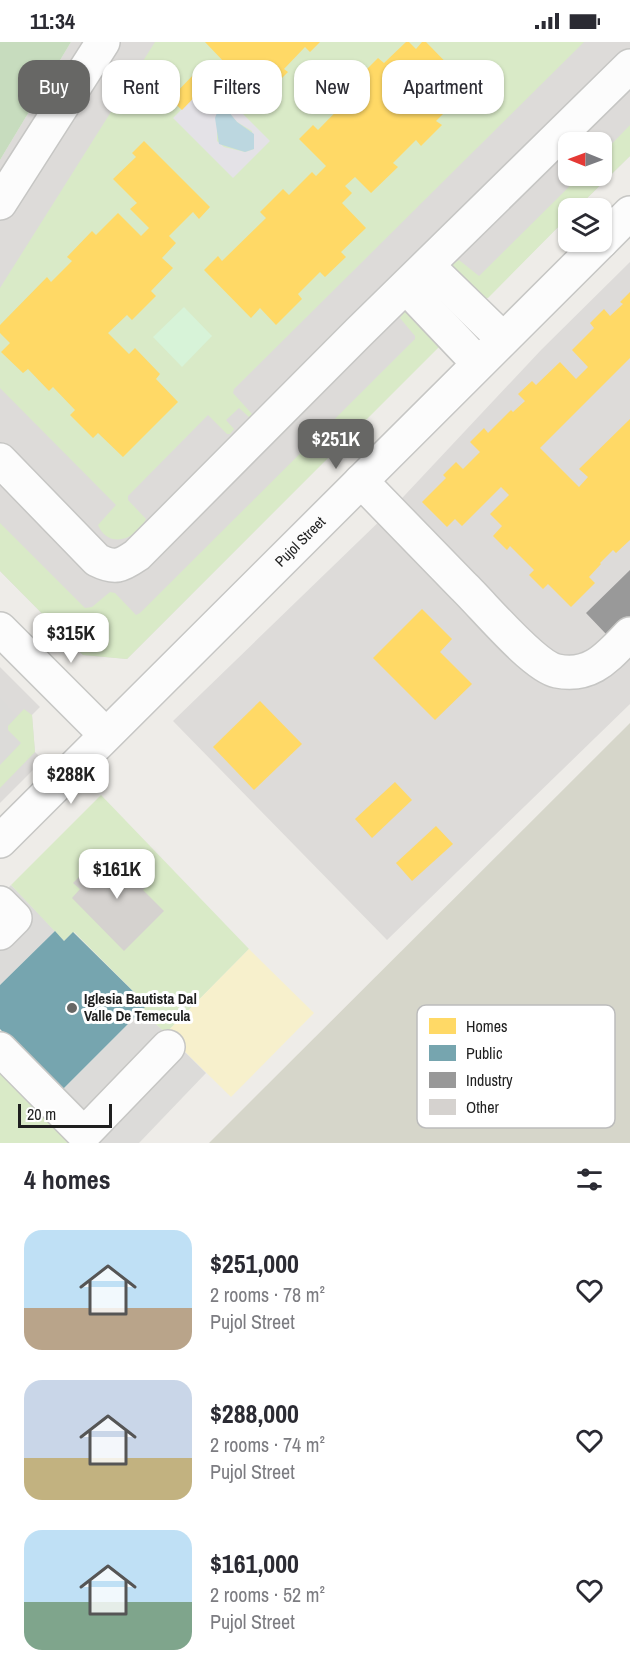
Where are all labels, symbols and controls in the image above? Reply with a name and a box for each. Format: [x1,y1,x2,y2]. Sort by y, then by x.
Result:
text: 11:34 [30,6,75,36]
chip: Buy [18,60,90,114]
chip: Rent [102,60,180,114]
chip: Filters [192,60,282,114]
chip: New [294,60,370,114]
chip: Apartment [382,60,504,114]
north arrow [558,132,612,186]
map controls [558,132,612,252]
button: layers [558,198,612,252]
pin: $251K [294,419,378,470]
text: $251K [312,425,360,452]
street label: Pujol Street [270,511,330,571]
pin: $315K [29,613,113,664]
text: $315K [47,619,95,646]
pin: $288K [29,754,113,805]
text: $288K [47,760,95,787]
pin: $161K [75,849,159,900]
text: $161K [93,855,141,882]
place label: Iglesia Bautista Dal Valle De Temecula [84,988,197,1026]
marker: Iglesia Bautista Dal Valle De Temecula [65,1001,79,1015]
legend [417,1005,615,1128]
text: Homes [466,1015,508,1037]
text: Public [466,1042,503,1064]
text: Industry [466,1069,513,1091]
text: Other [466,1096,499,1118]
scale bar [18,1101,112,1128]
text: 20 m [27,1103,56,1125]
text: 4 homes [24,1162,111,1197]
icon: filters [573,1163,606,1196]
text: $251,000 [210,1246,299,1281]
icon: home [72,1254,144,1326]
icon: heart [573,1274,606,1307]
text: 2 rooms · 78 m² [210,1281,325,1308]
text: Pujol Street [210,1308,295,1335]
text: $288,000 [210,1396,299,1431]
icon: home [72,1404,144,1476]
icon: heart [573,1424,606,1457]
text: 2 rooms · 74 m² [210,1431,325,1458]
text: Pujol Street [210,1458,295,1485]
text: $161,000 [210,1546,299,1581]
icon: home [72,1554,144,1626]
icon: heart [573,1574,606,1607]
text: 2 rooms · 52 m² [210,1581,325,1608]
text: Pujol Street [210,1608,295,1635]

